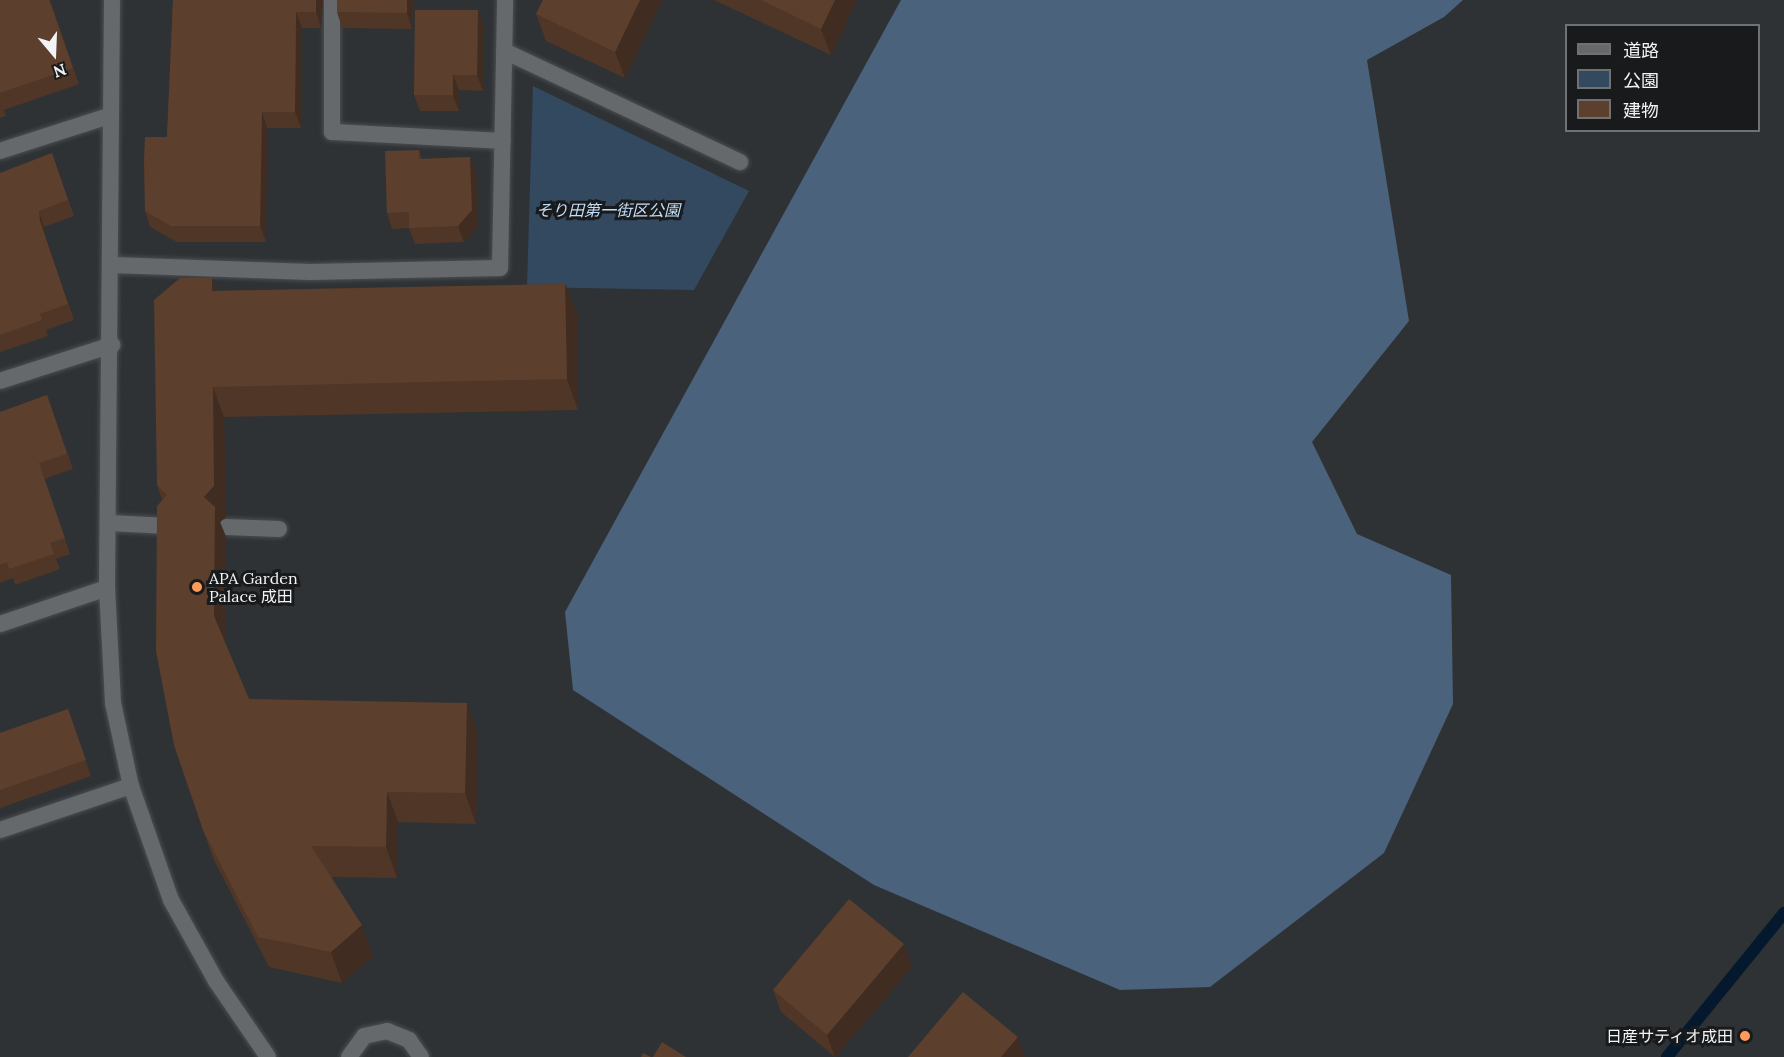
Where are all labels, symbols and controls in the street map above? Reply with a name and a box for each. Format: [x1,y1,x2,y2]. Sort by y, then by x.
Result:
north arrow [24,24,84,84]
legend [1565,24,1760,132]
text: 道路 [1623,39,1659,62]
text: N [51,60,69,82]
text: 公園 [1623,69,1659,92]
text: 建物 [1623,99,1659,122]
park label: そり田第一街区公園 [536,200,680,220]
place label: APA Garden Palace 成田 [209,568,298,606]
marker: APA Garden Palace 成田 [190,580,204,594]
place label: 日産サティオ成田 [1605,1026,1733,1046]
marker: 日産サティオ成田 [1738,1029,1752,1043]

